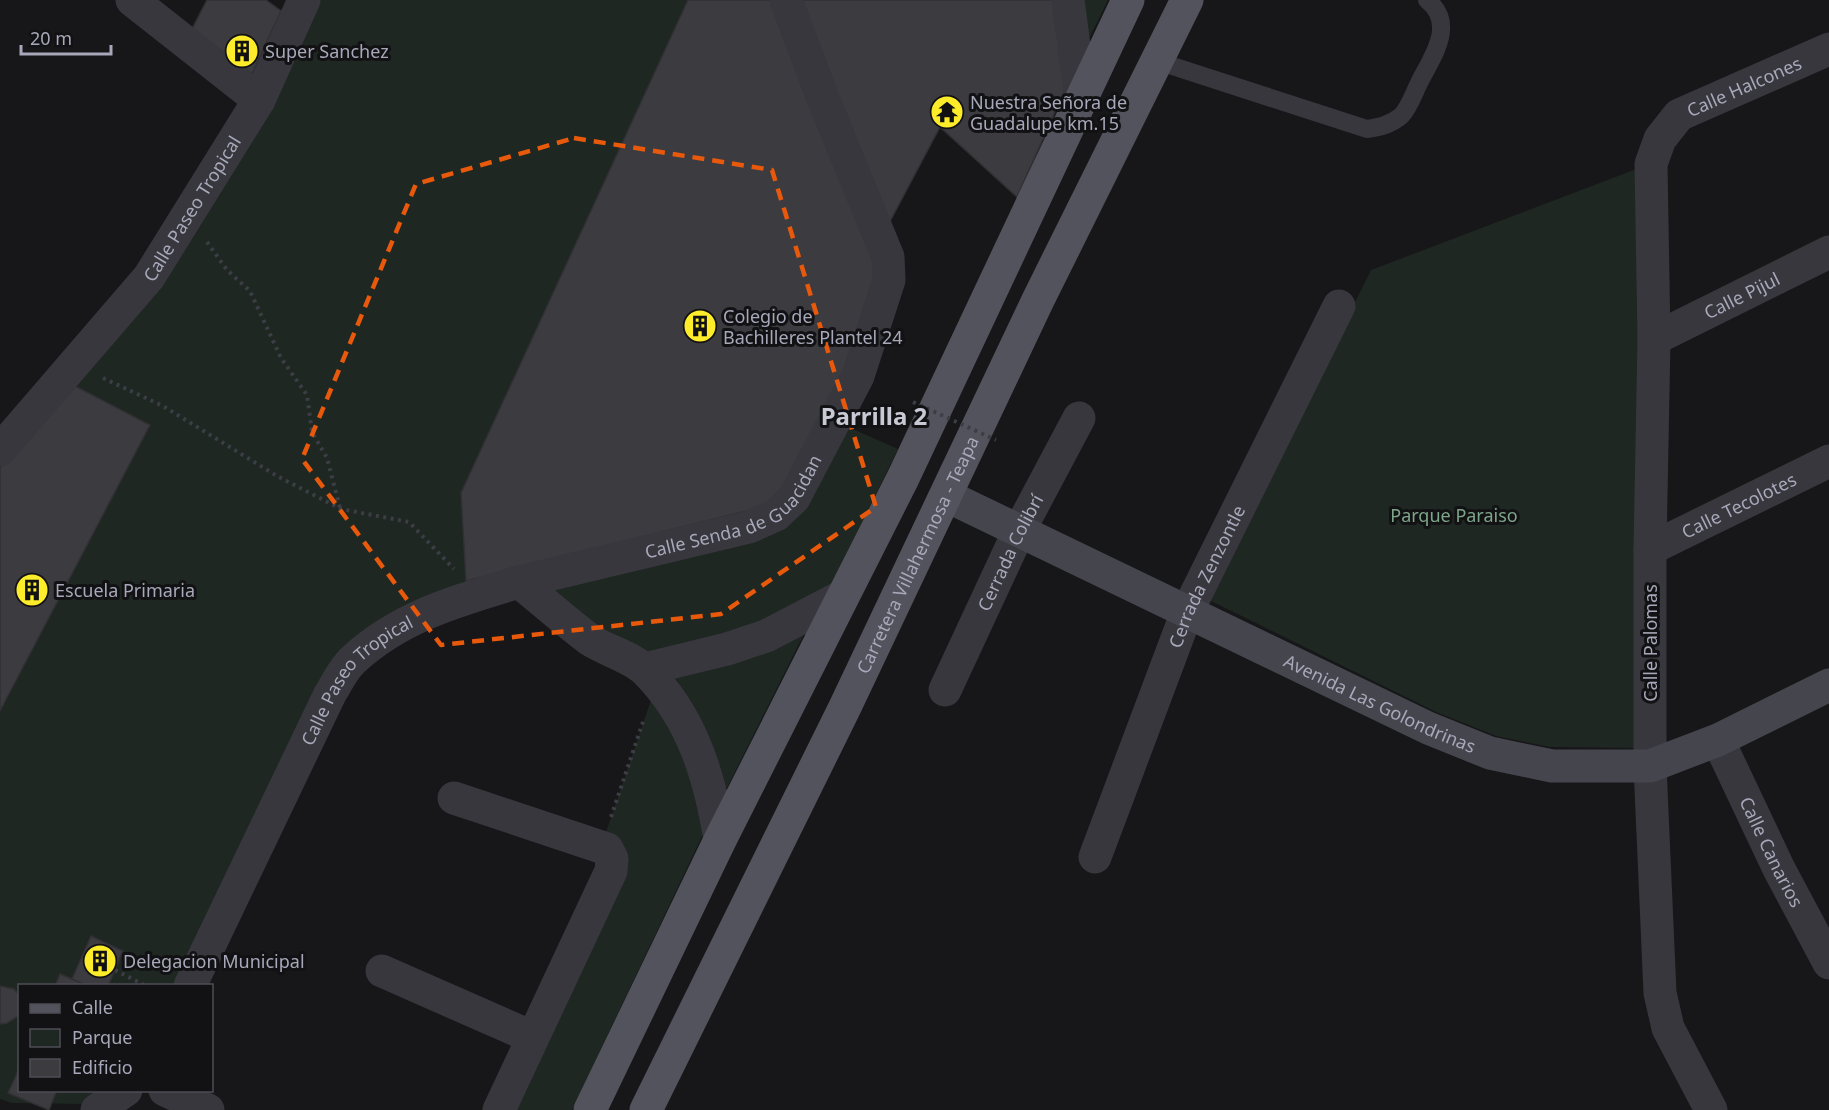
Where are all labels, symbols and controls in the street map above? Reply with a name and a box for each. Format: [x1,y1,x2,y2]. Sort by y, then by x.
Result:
scale bar [21,18,111,56]
text: 20 m [30,26,72,50]
building icon: Super Sanchez [224,33,260,69]
place label: Super Sanchez [265,39,389,63]
street label: Calle Halcones [1683,51,1805,122]
place label: Nuestra Señora de Guadalupe km.15 [970,90,1127,135]
temple icon: Nuestra Señora de Guadalupe km.15 [929,94,965,130]
street label: Calle Paseo Tropical [137,131,246,286]
street label: Calle Pijul [1700,266,1784,324]
place label: Colegio de Bachilleres Plantel 24 [723,304,903,349]
building icon: Colegio de Bachilleres Plantel 24 [682,308,718,344]
district label: Parrilla 2 [821,399,927,432]
street label: Carretera Villahermosa - Teapa [851,432,984,677]
street label: Calle Senda de Guacidan [642,450,827,564]
street label: Calle Tecolotes [1677,467,1800,544]
street label: Cerrada Colibrí [972,490,1049,615]
street label: Cerrada Zenzontle [1163,501,1250,651]
park label: Parque Paraiso [1390,503,1518,527]
building icon: Escuela Primaria [14,572,50,608]
place label: Escuela Primaria [55,578,195,602]
street label: Calle Palomas [1638,584,1662,702]
street label: Calle Paseo Tropical [295,610,417,749]
street label: Avenida Las Golondrinas [1280,648,1479,758]
street label: Calle Canarios [1735,793,1809,911]
building icon: Delegacion Municipal [82,943,118,979]
place label: Delegacion Municipal [123,949,305,973]
legend [18,984,213,1092]
text: Calle [72,995,113,1019]
text: Parque [72,1025,132,1049]
text: Edificio [72,1055,133,1079]

